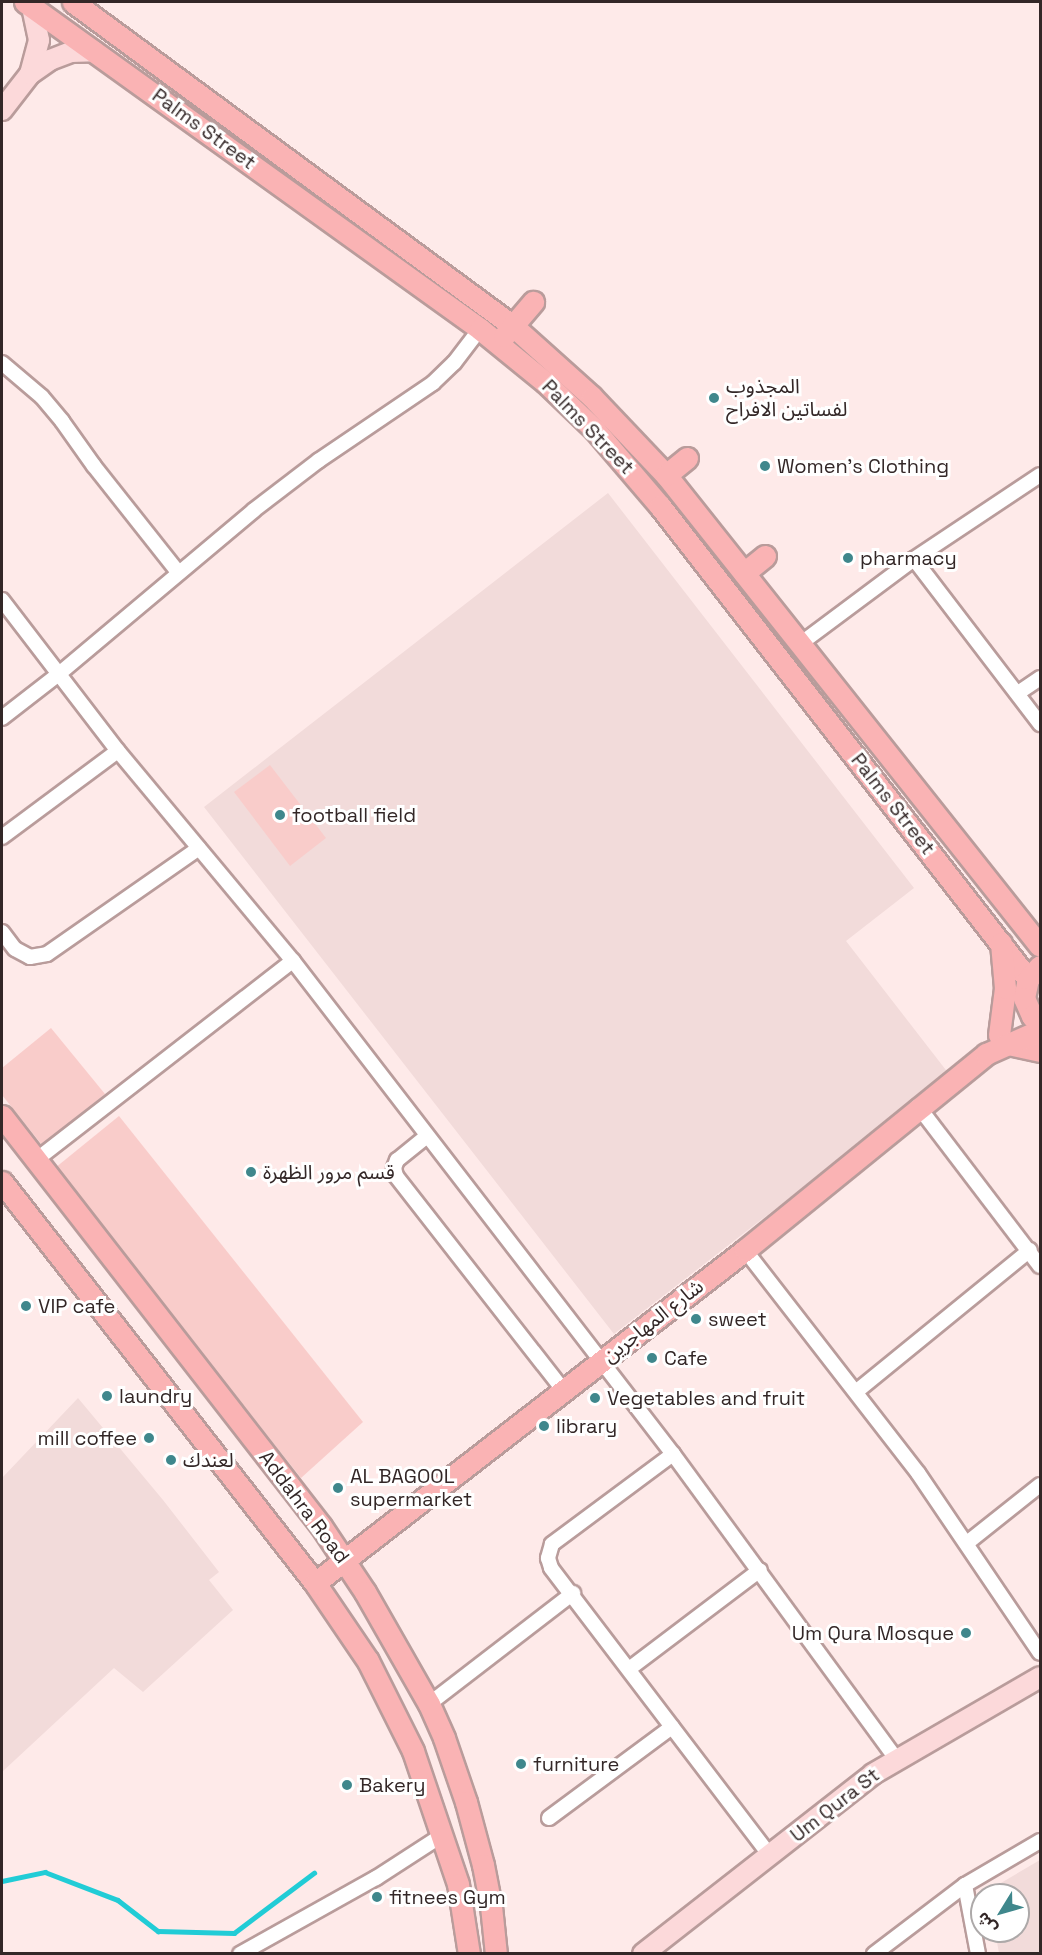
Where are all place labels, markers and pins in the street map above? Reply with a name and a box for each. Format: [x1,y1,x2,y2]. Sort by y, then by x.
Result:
place label: المجذوب لفساتين الافراح [726,374,847,421]
marker: المجذوب لفساتين الافراح [707,391,721,405]
place label: Women's Clothing [777,454,949,478]
marker: Women's Clothing [758,459,772,473]
place label: pharmacy [860,546,957,570]
marker: pharmacy [841,551,855,565]
place label: football field [292,803,416,827]
marker: football field [273,808,287,822]
place label: قسم مرور الظهرة [263,1160,395,1184]
marker: قسم مرور الظهرة [244,1165,258,1179]
place label: VIP cafe [38,1294,115,1318]
marker: VIP cafe [19,1299,33,1313]
place label: sweet [708,1307,767,1331]
marker: sweet [689,1312,703,1326]
place label: Cafe [664,1346,708,1370]
marker: Cafe [645,1351,659,1365]
place label: laundry [119,1384,192,1408]
place label: Vegetables and fruit [607,1386,805,1410]
marker: laundry [100,1389,114,1403]
marker: Vegetables and fruit [588,1391,602,1405]
place label: library [556,1414,617,1438]
marker: library [537,1419,551,1433]
place label: mill coffee [38,1426,137,1450]
marker: mill coffee [142,1431,156,1445]
place label: لعندك [183,1448,234,1472]
marker: لعندك [164,1453,178,1467]
place label: AL BAGOOL supermarket [350,1464,472,1511]
marker: AL BAGOOL supermarket [331,1481,345,1495]
place label: Um Qura Mosque [792,1621,954,1645]
marker: Um Qura Mosque [959,1626,973,1640]
place label: furniture [533,1752,619,1776]
marker: furniture [514,1757,528,1771]
place label: Bakery [359,1773,426,1797]
marker: Bakery [340,1778,354,1792]
place label: fitnees Gym [389,1885,506,1909]
marker: fitnees Gym [370,1890,384,1904]

